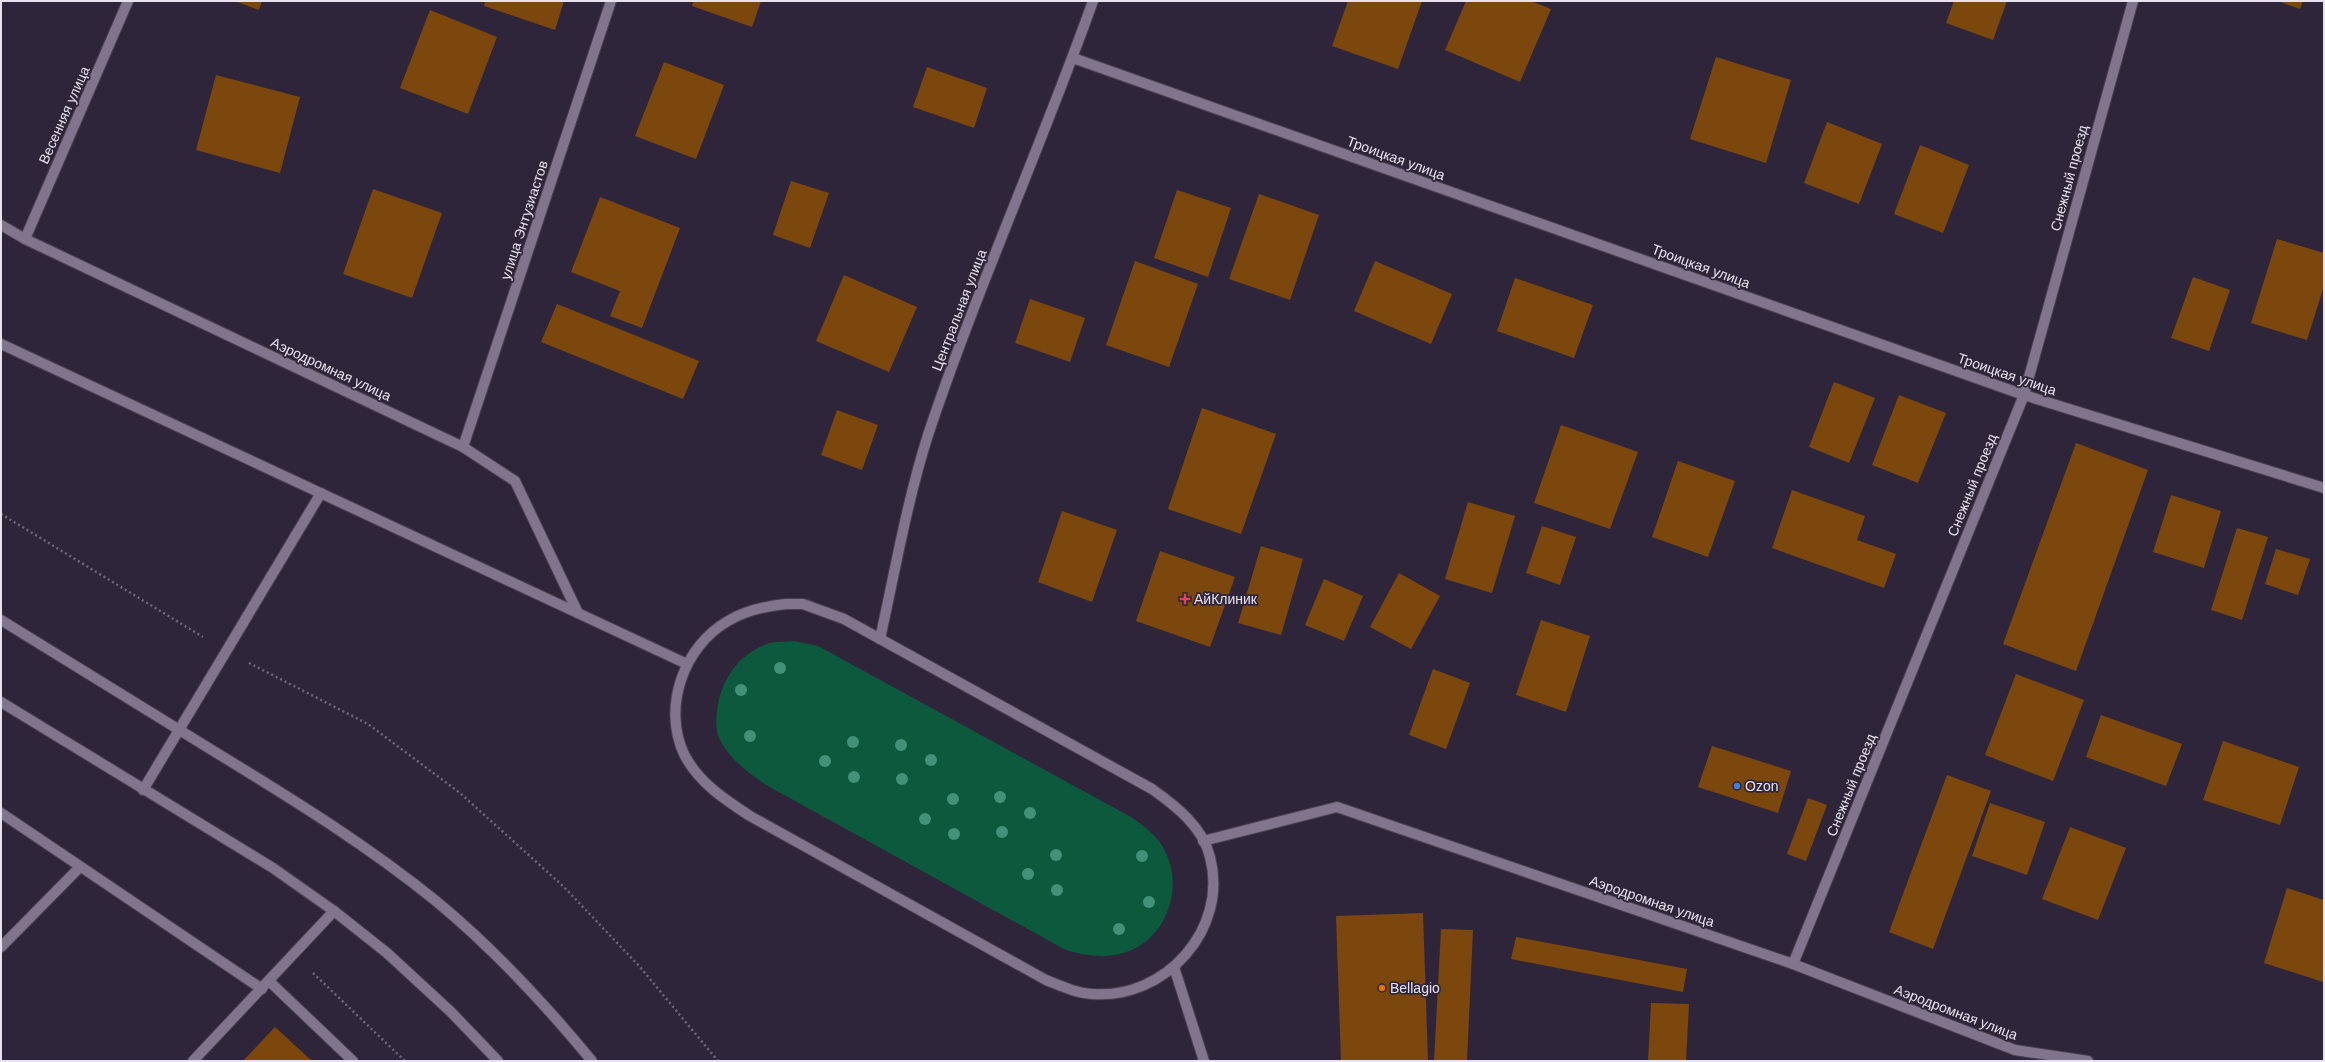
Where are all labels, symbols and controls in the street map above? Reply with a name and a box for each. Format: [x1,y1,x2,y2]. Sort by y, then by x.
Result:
street label: Весенняя улица [35,64,93,166]
street label: Снежный проезд [2047,123,2091,233]
street label: Троицкая улица [1345,133,1447,183]
street label: улица Энтузиастов [497,158,551,282]
street label: Троицкая улица [1650,241,1752,291]
street label: Центральная улица [928,247,990,373]
street label: Аэродромная улица [268,334,394,404]
street label: Троицкая улица [1956,350,2059,398]
street label: Снежный проезд [1944,431,2000,539]
place label: АйКлиник [1194,591,1258,607]
marker: АйКлиник [1179,593,1191,605]
street label: Снежный проезд [1823,731,1879,839]
place label: Ozon [1745,778,1778,794]
marker: Ozon [1732,781,1742,791]
street label: Аэродромная улица [1588,872,1717,930]
place label: Bellagio [1390,980,1440,996]
street label: Аэродромная улица [1892,981,2020,1043]
marker: Bellagio [1377,983,1387,993]

